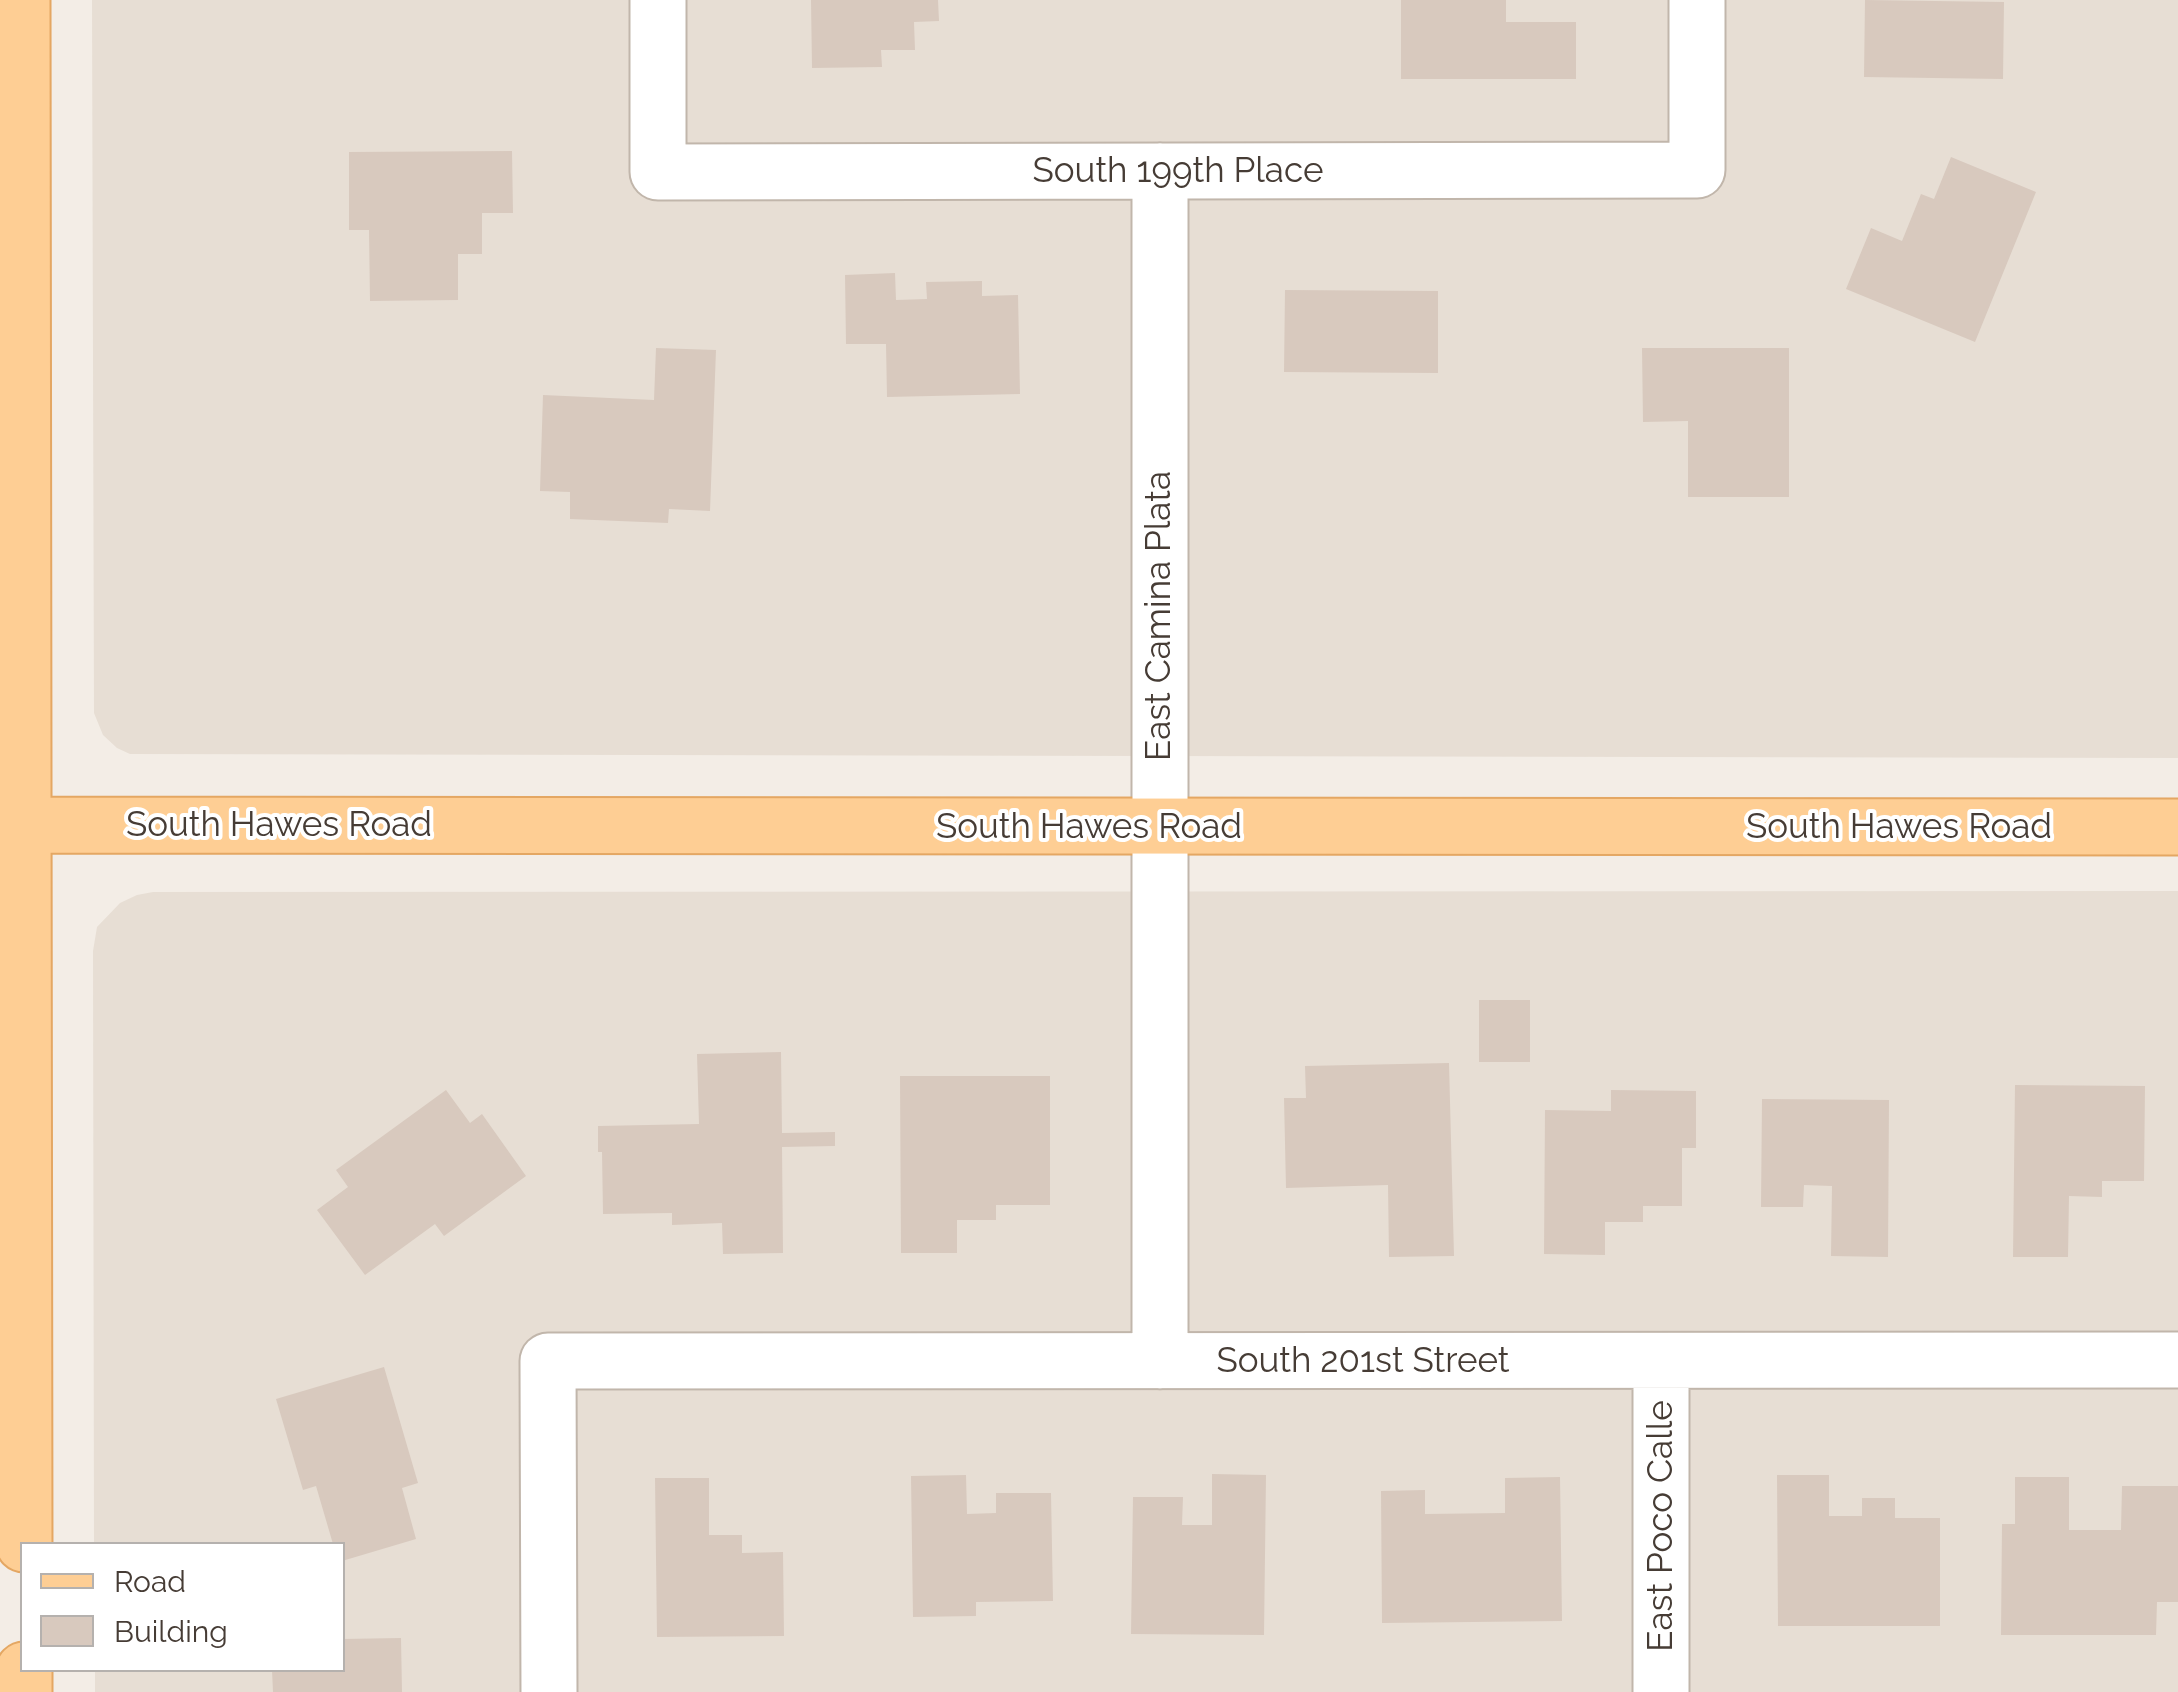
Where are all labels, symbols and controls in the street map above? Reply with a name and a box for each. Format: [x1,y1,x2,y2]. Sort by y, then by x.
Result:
street label: South 199th Place [1033,150,1323,192]
street label: East Camina Plata [1138,471,1180,761]
street label: South Hawes Road [126,804,432,846]
street label: South Hawes Road [936,806,1242,848]
street label: South Hawes Road [1746,806,2052,848]
street label: South 201st Street [1216,1340,1510,1382]
street label: East Poco Calle [1640,1400,1682,1652]
legend [20,1542,345,1672]
text: Road [114,1564,186,1599]
text: Building [114,1614,228,1649]

